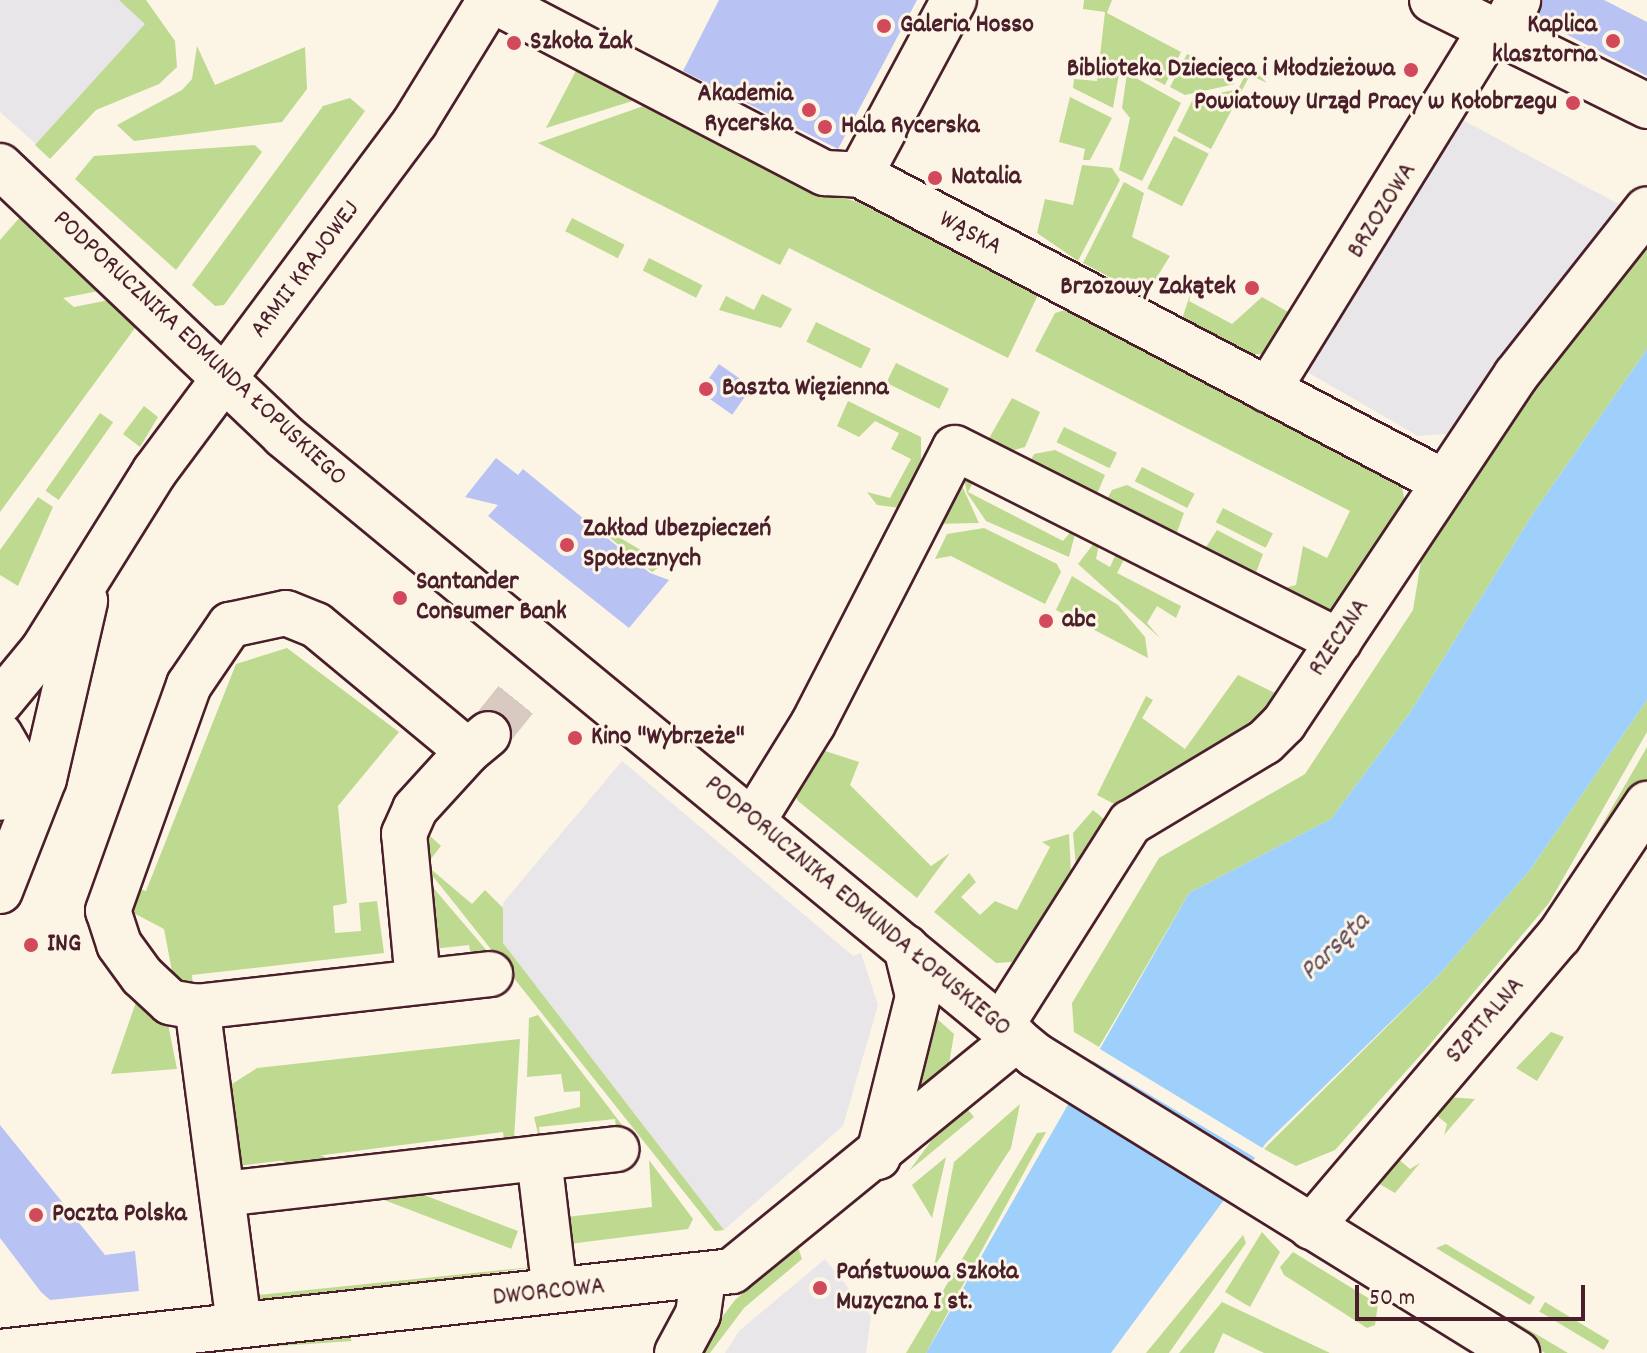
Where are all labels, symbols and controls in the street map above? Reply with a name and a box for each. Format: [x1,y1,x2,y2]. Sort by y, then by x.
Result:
place label: Galeria Hosso [900,10,1034,42]
place label: Kaplica klasztorna [1492,10,1597,72]
marker: Galeria Hosso [875,17,893,35]
place label: Szkoła Żak [530,27,633,59]
marker: Kaplica klasztorna [1604,32,1622,50]
marker: Szkoła Żak [505,34,523,52]
place label: Biblioteka Dziecięca i Młodzieżowa [1067,54,1395,86]
marker: Biblioteka Dziecięca i Młodzieżowa [1402,61,1420,79]
place label: Akademia Rycerska [698,79,793,140]
place label: Powiatowy Urząd Pracy w Kołobrzegu [1194,87,1557,119]
marker: Powiatowy Urząd Pracy w Kołobrzegu [1564,94,1582,112]
marker: Akademia Rycerska [800,101,818,119]
place label: Hala Rycerska [841,111,979,143]
marker: Hala Rycerska [816,118,834,136]
street label: BRZOZOWA [1341,157,1425,265]
place label: Natalia [951,162,1021,194]
marker: Natalia [926,169,944,187]
street label: ARMII KRAJOWEJ [244,195,368,345]
street label: PODPORUCZNIKA EDMUNDA ŁOPUSKIEGO [46,204,352,494]
street label: WĄSKA [933,205,1007,263]
place label: Brzozowy Zakątek [1060,272,1236,304]
marker: Brzozowy Zakątek [1243,279,1261,297]
place label: Baszta Więzienna [722,373,889,405]
marker: Baszta Więzienna [697,380,715,398]
place label: Zakład Ubezpieczeń Społecznych [583,514,771,576]
marker: Zakład Ubezpieczeń Społecznych [558,536,576,554]
place label: Santander Consumer Bank [416,567,567,628]
marker: Santander Consumer Bank [391,589,409,607]
street label: RZECZNA [1303,593,1377,683]
place label: abc [1062,605,1096,637]
marker: abc [1037,612,1055,630]
place label: Kino "Wybrzeże" [591,722,745,754]
marker: Kino "Wybrzeże" [566,729,584,747]
street label: PODPORUCZNIKA EDMUNDA ŁOPUSKIEGO [697,770,1017,1044]
water label: Parsęta [1294,907,1378,989]
place label: ING [47,929,81,961]
marker: ING [22,936,40,954]
street label: SZPITALNA [1440,971,1532,1071]
place label: Poczta Polska [52,1199,187,1231]
marker: Poczta Polska [27,1206,45,1224]
place label: Państwowa Szkoła Muzyczna I st. [836,1257,1018,1318]
scale bar [1359,1269,1589,1319]
street label: DWORCOWA [491,1272,607,1314]
marker: Państwowa Szkoła Muzyczna I st. [811,1279,829,1297]
text: 50 m [1369,1282,1415,1316]

